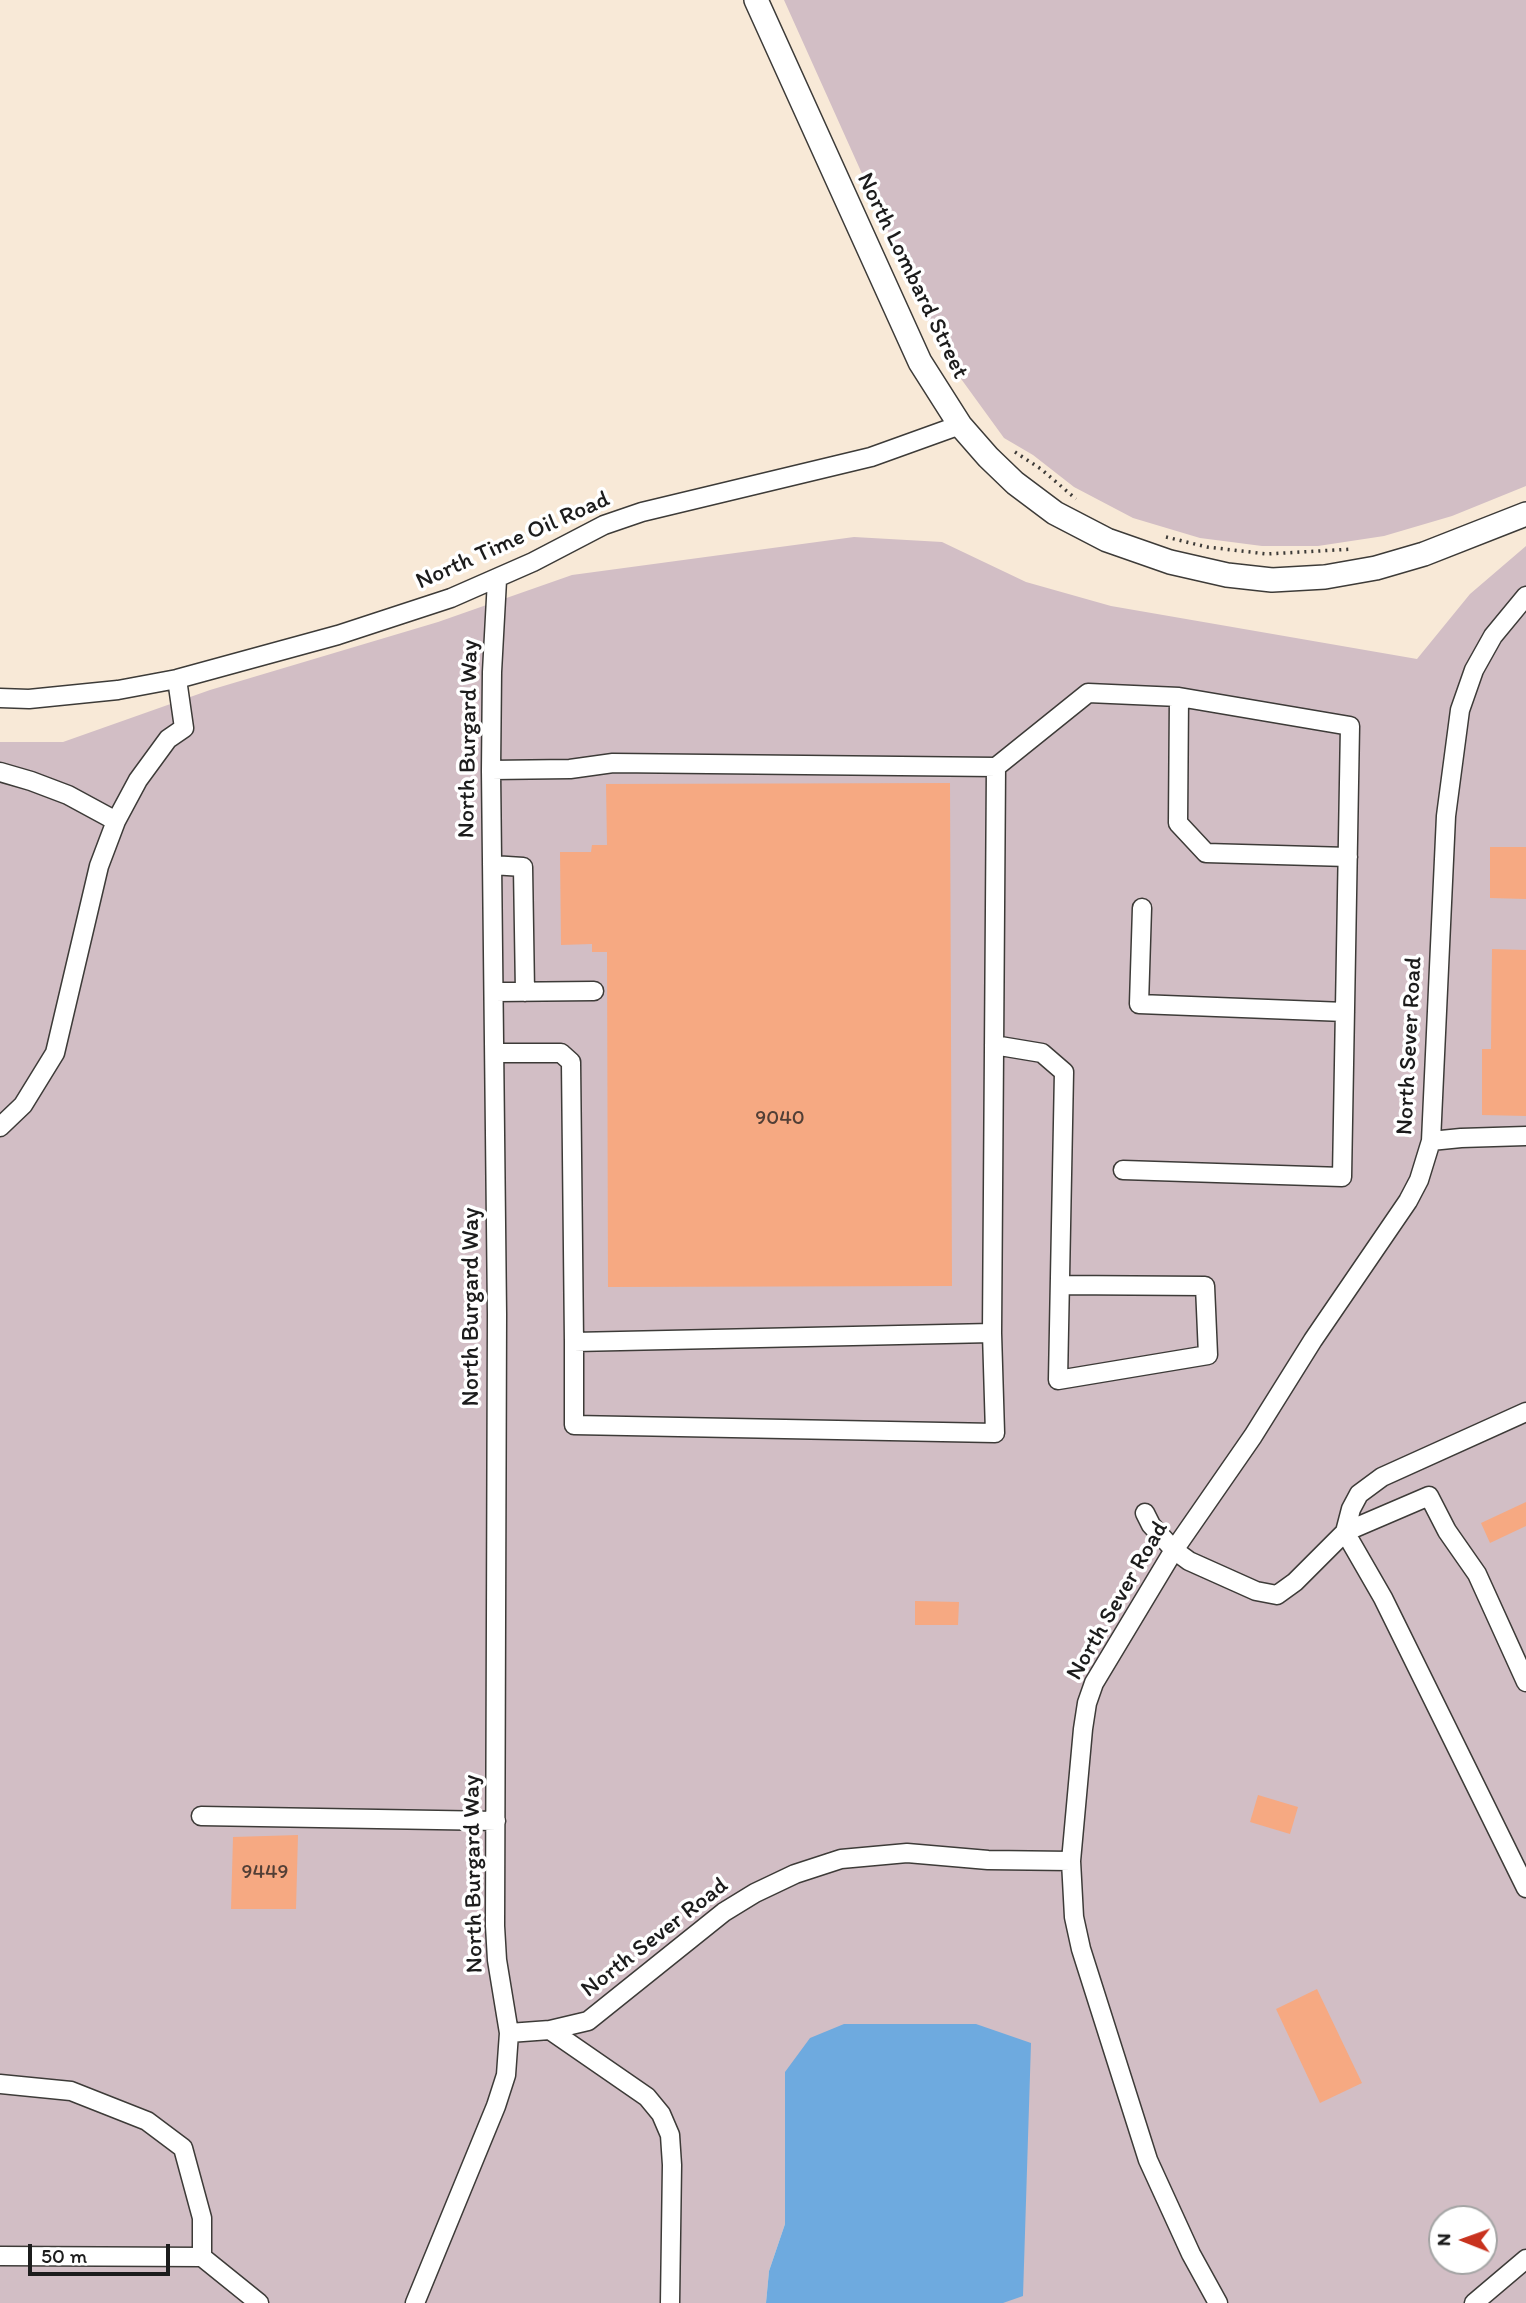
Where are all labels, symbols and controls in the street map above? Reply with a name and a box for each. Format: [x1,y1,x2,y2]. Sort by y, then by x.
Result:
street label: North Lombard Street [850,168,974,384]
street label: North Time Oil Road [412,485,614,597]
street label: North Burgard Way [453,639,485,839]
street label: North Sever Road [1391,956,1429,1136]
house number: 9040 [755,1106,805,1132]
street label: North Burgard Way [458,1208,486,1406]
street label: North Sever Road [1061,1516,1175,1686]
street label: North Burgard Way [458,1774,490,1974]
house number: 9449 [241,1860,289,1886]
street label: North Sever Road [576,1872,734,2004]
north arrow [1428,2205,1498,2275]
scale bar [32,2230,173,2274]
text: N [1432,2233,1455,2246]
text: 50 m [41,2243,87,2268]

